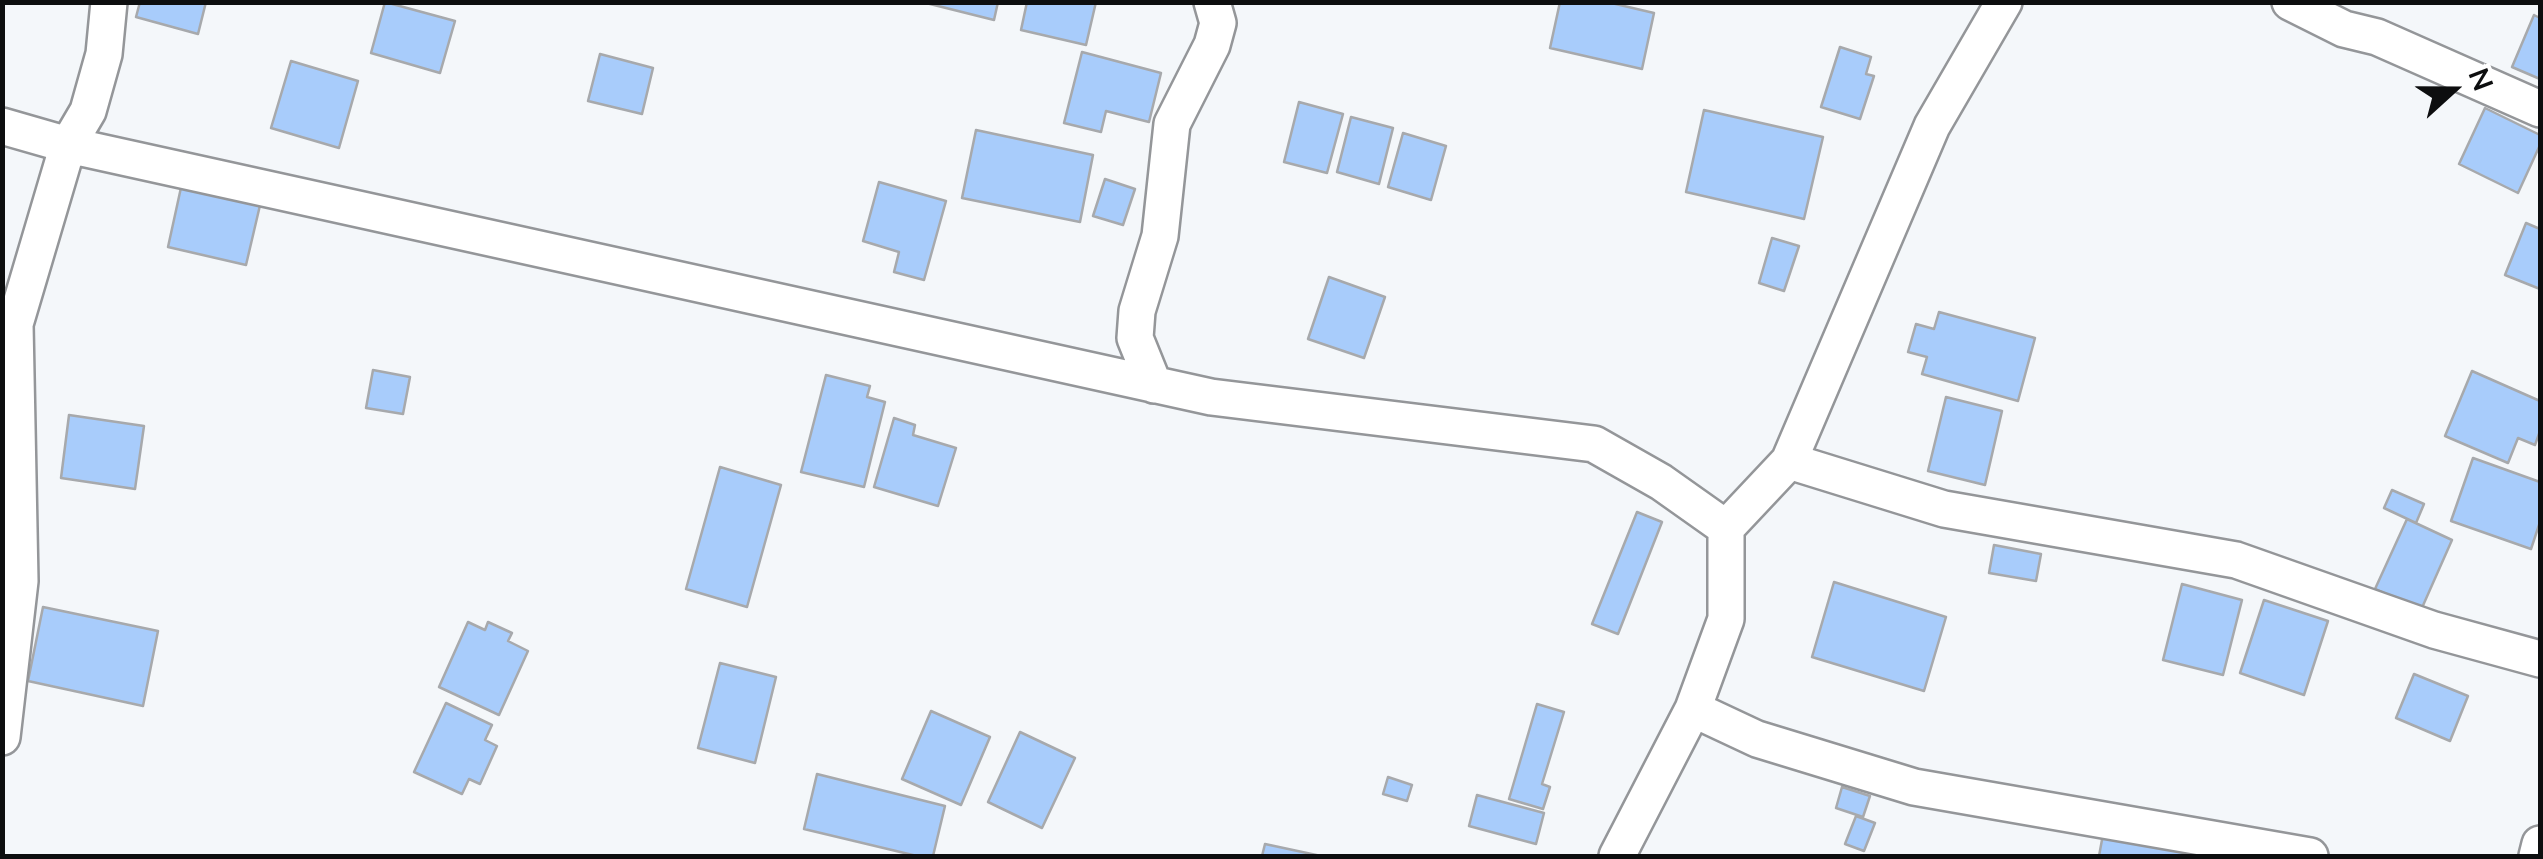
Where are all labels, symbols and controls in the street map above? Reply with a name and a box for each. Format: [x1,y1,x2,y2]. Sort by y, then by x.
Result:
north arrow [2403,40,2503,140]
text: N [2461,63,2502,95]

